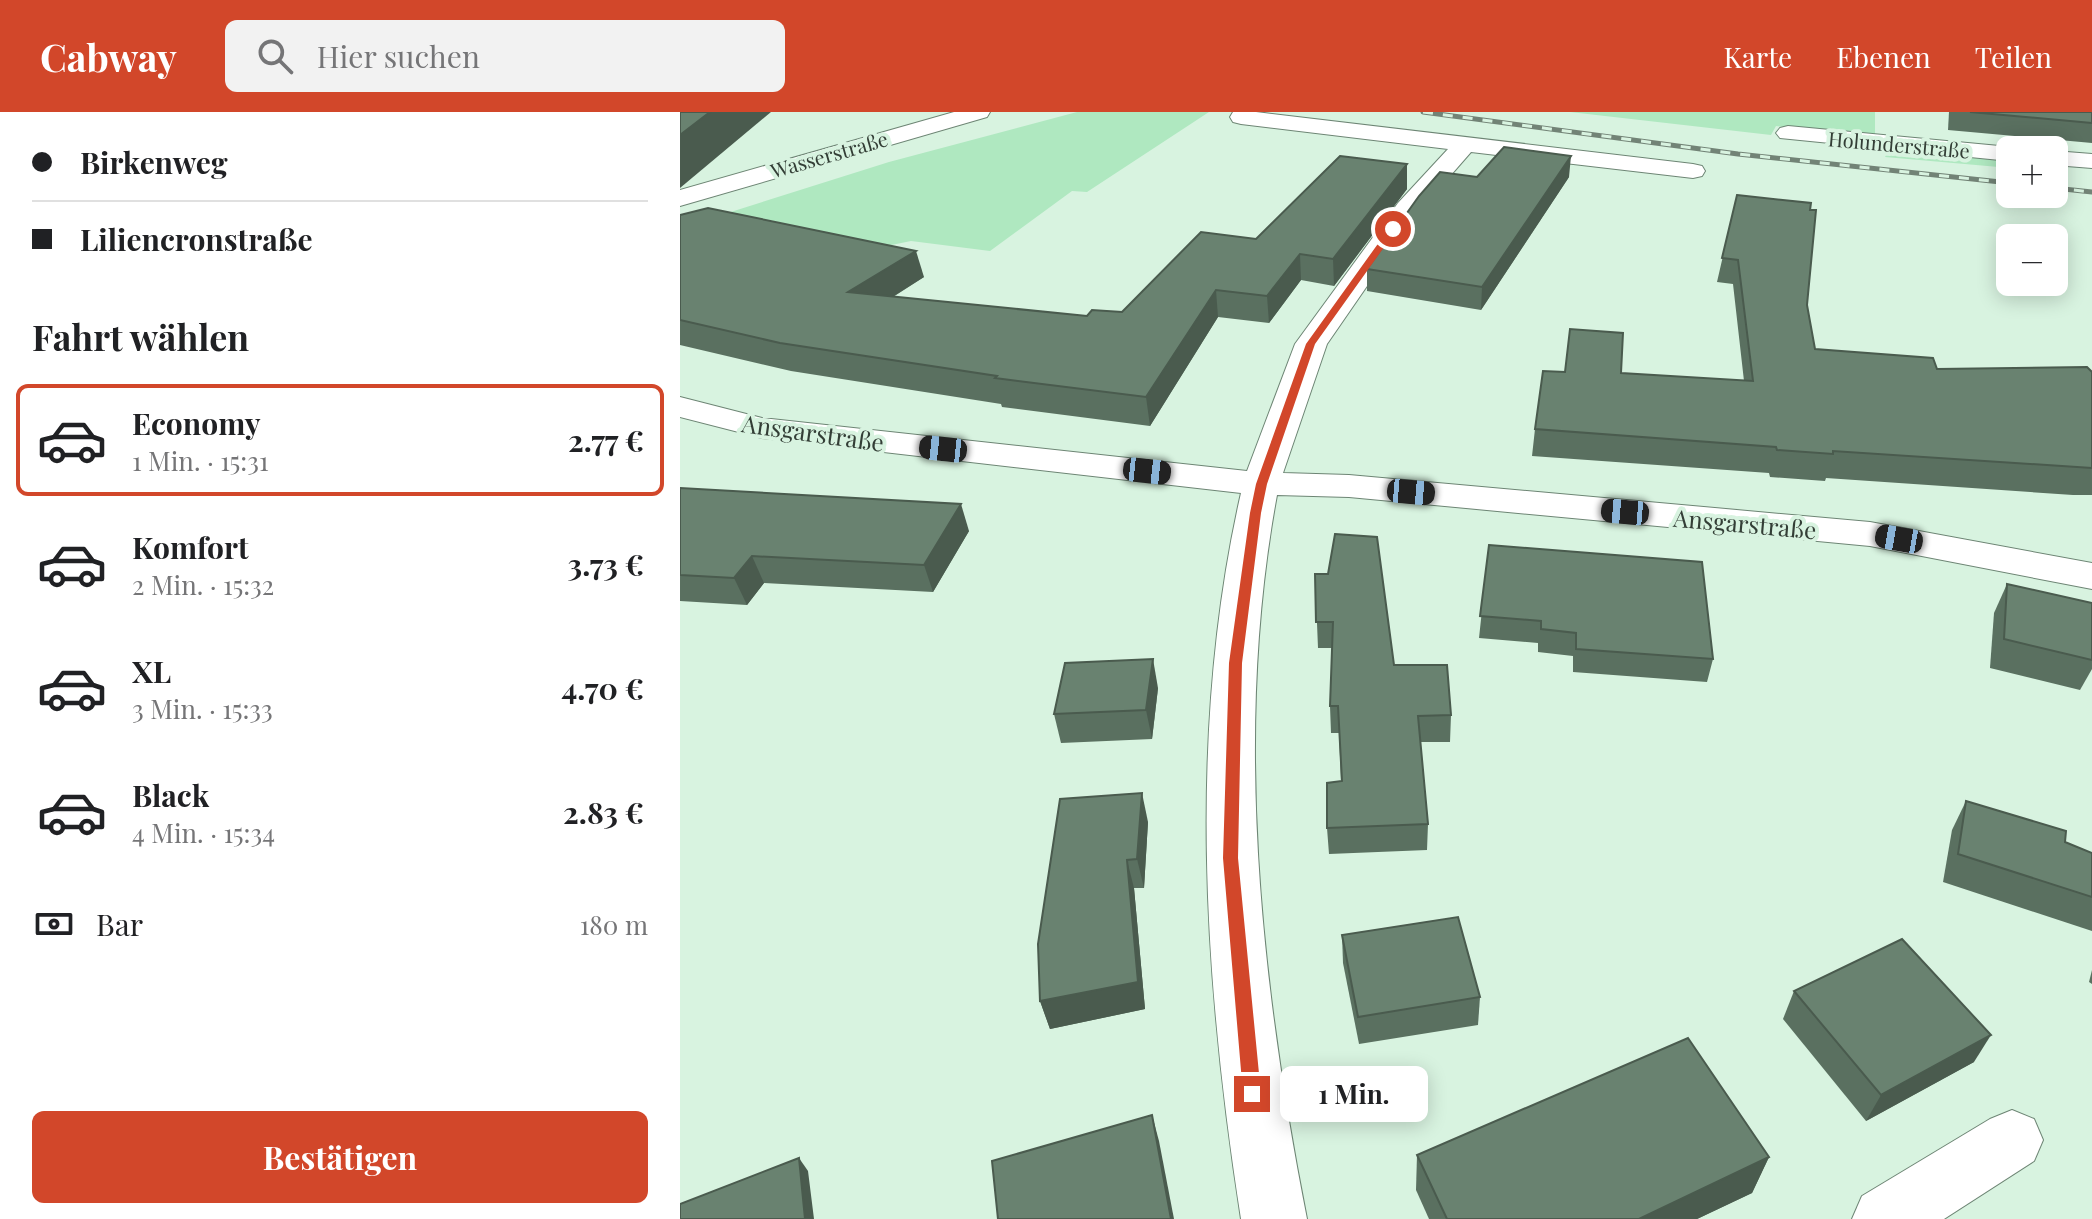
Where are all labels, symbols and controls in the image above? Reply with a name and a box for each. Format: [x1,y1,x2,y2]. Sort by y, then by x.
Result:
search box [225,20,785,92]
text: Cabway [40,31,177,82]
icon: search [253,34,297,78]
text: Hier suchen [317,36,480,76]
text: Karte [1723,38,1792,75]
text: Ebenen [1836,38,1931,75]
text: Teilen [1975,38,2052,75]
street label: Wasserstraße [766,124,891,184]
street label: Holunderstraße [1827,124,1971,164]
map controls [1996,136,2068,296]
button: + [1996,136,2068,208]
text: Birkenweg [80,142,228,182]
route start [1375,211,1411,247]
text: Liliencronstraße [80,219,313,259]
button: − [1996,224,2068,296]
text: Fahrt wählen [32,312,249,360]
text: Economy [132,403,261,443]
icon: car [36,404,108,476]
street label: Ansgarstraße [739,406,886,458]
text: 2.77 € [568,420,644,460]
car [918,435,968,463]
text: 1 Min. · 15:31 [132,443,269,478]
car [1122,457,1172,485]
car [1386,478,1436,506]
car [1600,498,1650,526]
street label: Ansgarstraße [1671,501,1818,545]
car [1873,523,1925,555]
text: Komfort [132,527,249,567]
icon: car [36,528,108,600]
text: 3.73 € [568,544,644,584]
text: 2 Min. · 15:32 [132,567,274,602]
text: XL [132,651,171,691]
icon: car [36,652,108,724]
text: 4.70 € [561,668,644,708]
text: 3 Min. · 15:33 [132,691,273,726]
text: Black [132,775,209,815]
icon: car [36,776,108,848]
text: 2.83 € [563,792,644,832]
text: 4 Min. · 15:34 [132,815,275,850]
icon: cash [32,902,76,946]
text: Bar [96,904,143,944]
text: 180 m [580,907,648,942]
callout: 1 Min. [1280,1066,1428,1122]
route end [1234,1076,1270,1112]
text: 1 Min. [1318,1076,1390,1111]
button: Bestätigen [32,1111,648,1203]

